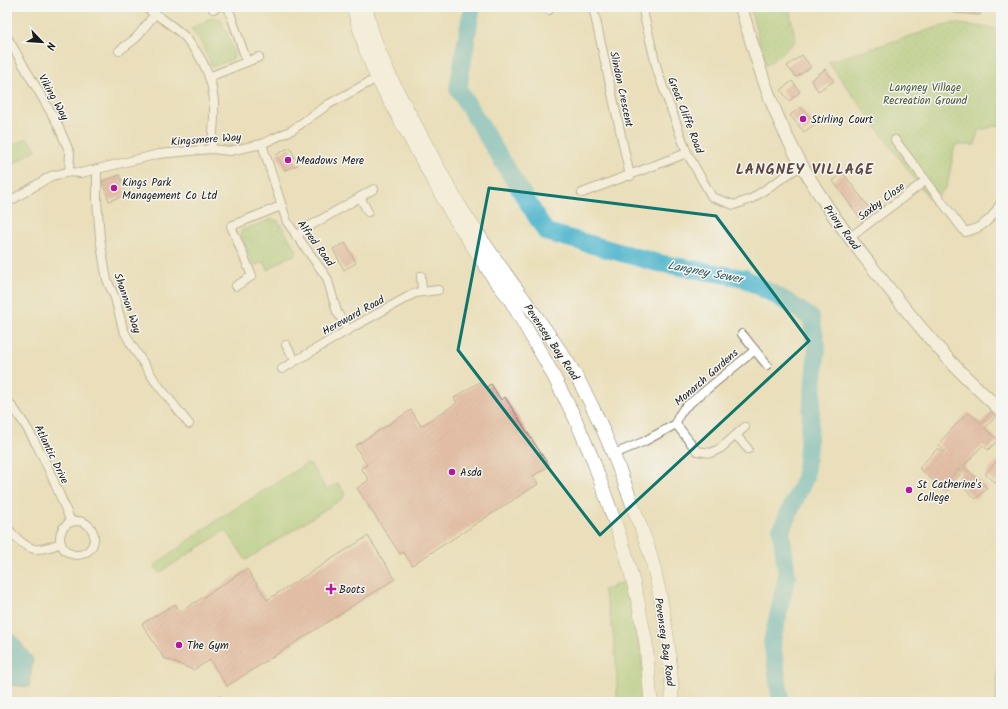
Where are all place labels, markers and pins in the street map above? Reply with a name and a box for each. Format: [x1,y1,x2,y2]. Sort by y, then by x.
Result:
place label: Stirling Court [811,111,874,129]
marker: Stirling Court [798,114,808,124]
place label: Meadows Mere [296,152,364,170]
marker: Meadows Mere [283,155,293,165]
place label: Kings Park Management Co Ltd [122,174,218,205]
marker: Kings Park Management Co Ltd [109,183,119,193]
place label: Asda [460,464,482,482]
marker: Asda [447,467,457,477]
place label: St Catherine's College [917,476,982,507]
marker: St Catherine's College [904,485,914,495]
place label: Boots [339,581,365,599]
marker: Boots [326,584,336,594]
place label: The Gym [187,637,229,655]
marker: The Gym [174,640,184,650]

